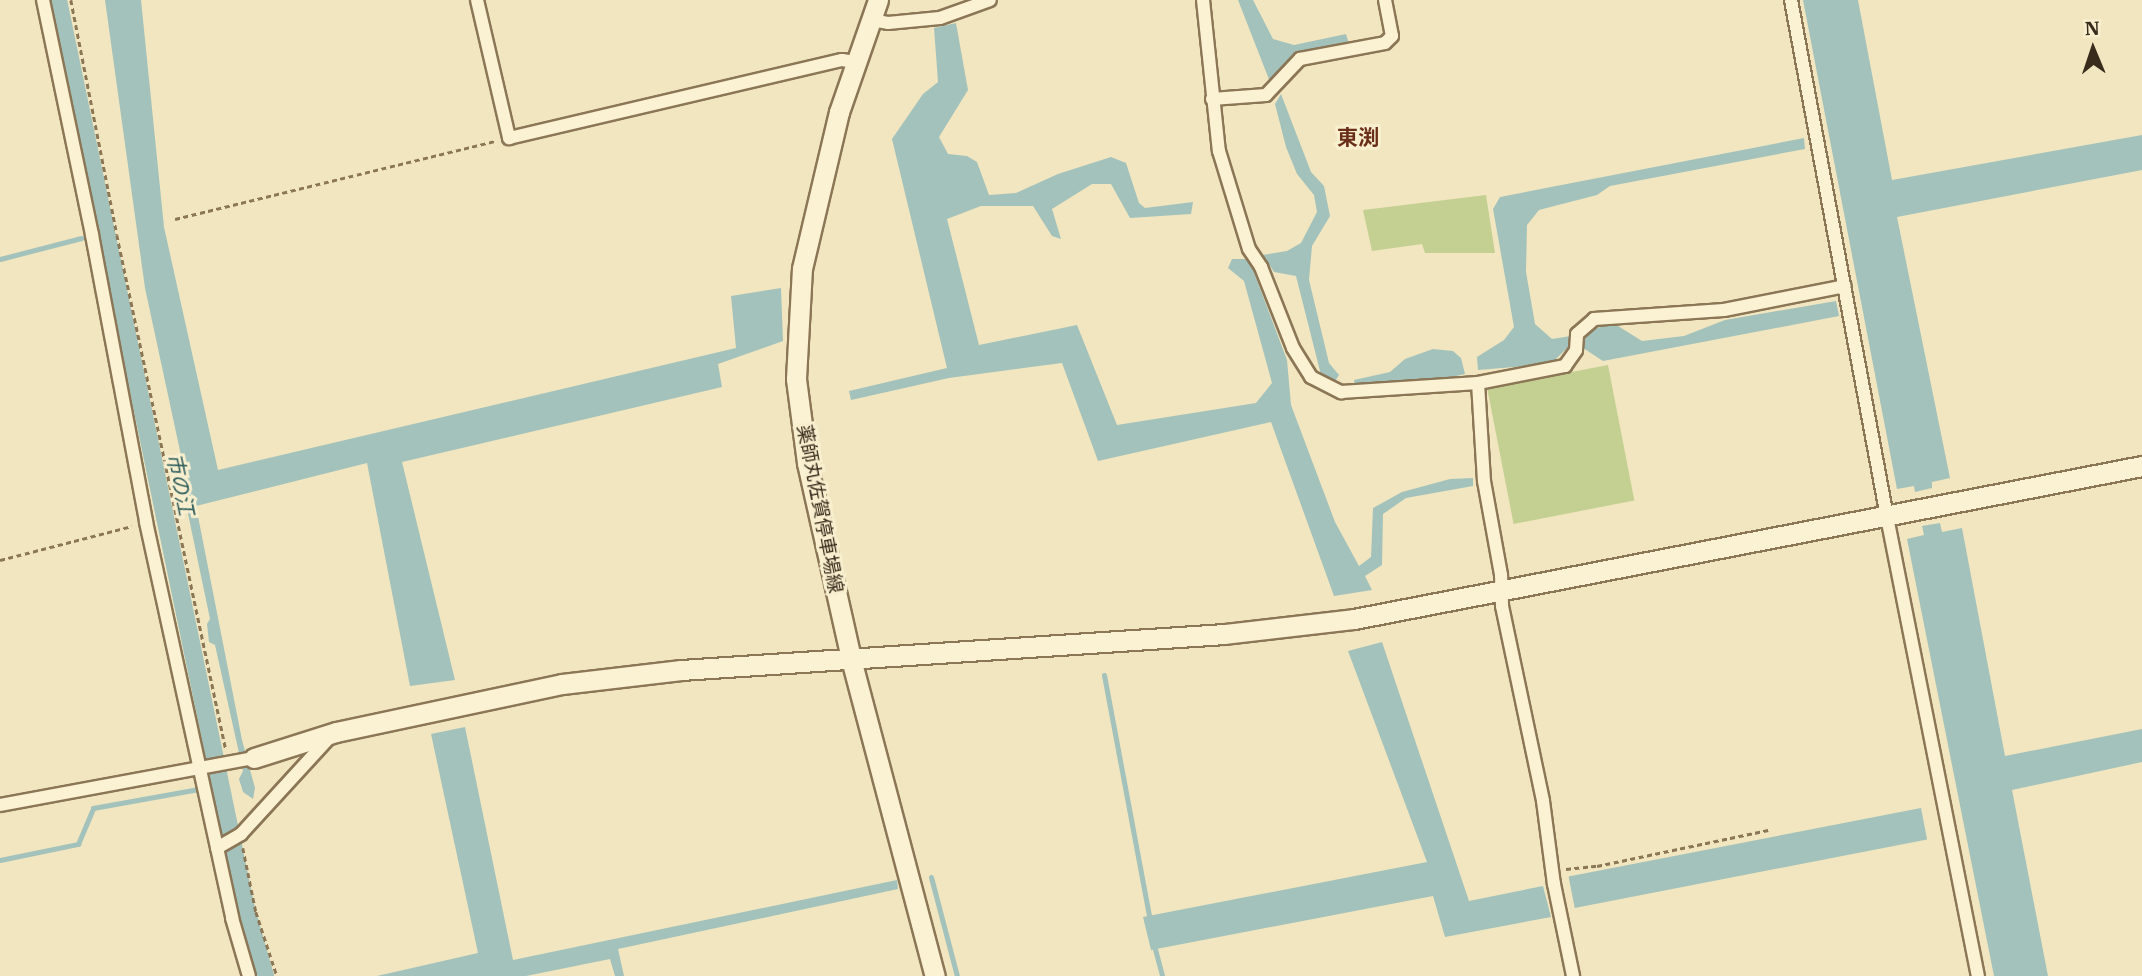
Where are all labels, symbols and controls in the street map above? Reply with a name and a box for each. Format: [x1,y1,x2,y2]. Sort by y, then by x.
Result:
north arrow [2058,14,2128,84]
text: N [2084,16,2100,40]
district label: 東渕 [1337,124,1379,150]
street label: 薬師丸佐賀停車場線 [792,423,848,595]
water label: 市の江 [162,451,200,517]

